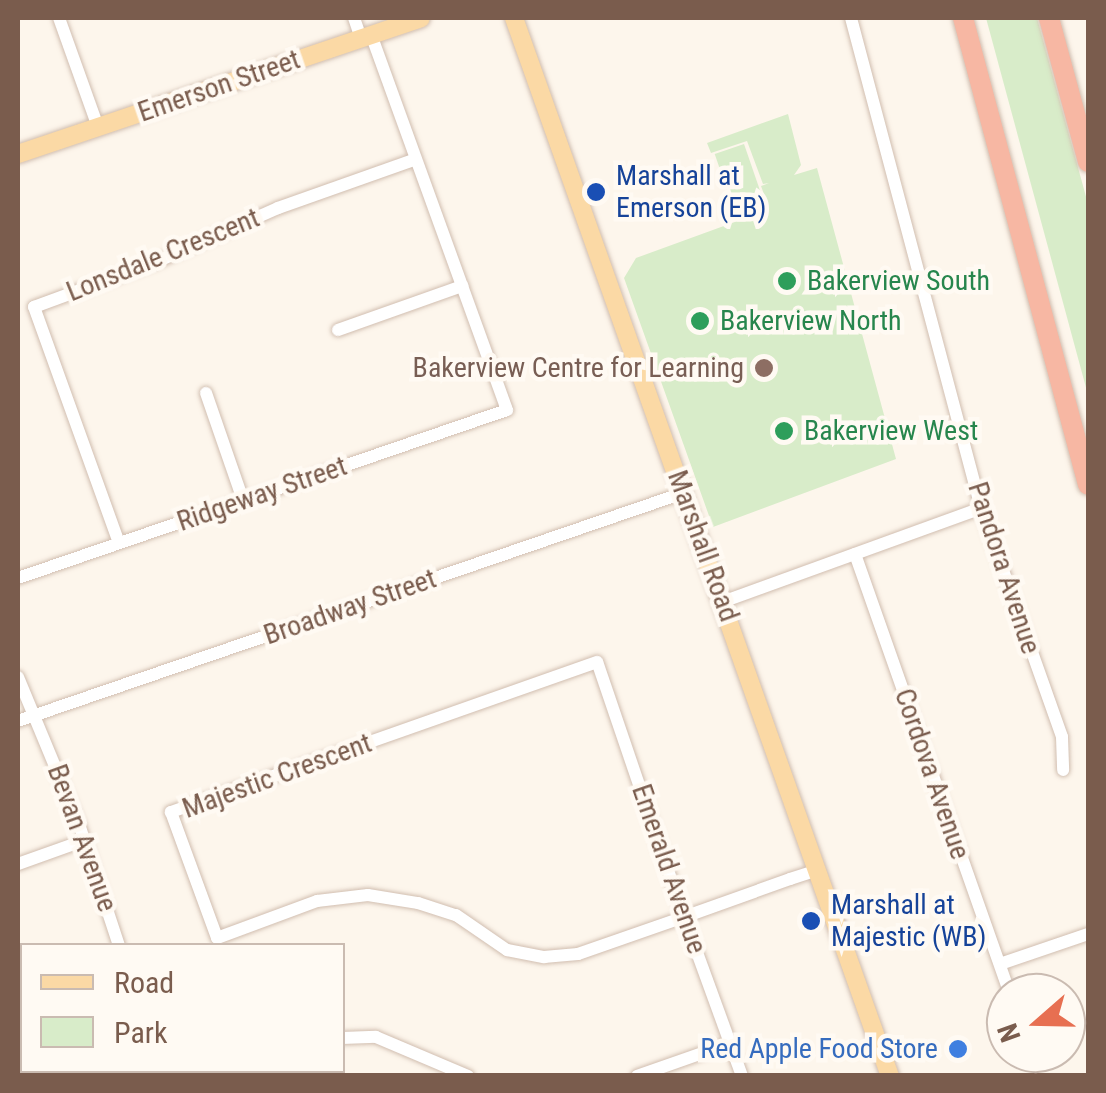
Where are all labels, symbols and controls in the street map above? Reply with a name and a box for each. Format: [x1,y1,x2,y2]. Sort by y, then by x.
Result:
street label: Emerson Street [134,43,304,129]
place label: Marshall at Emerson (EB) [616,159,766,225]
marker: Marshall at Emerson (EB) [585,181,607,203]
street label: Lonsdale Crescent [62,201,264,309]
place label: Bakerview South [807,264,990,298]
marker: Bakerview South [776,270,798,292]
place label: Bakerview North [720,304,902,338]
marker: Bakerview North [689,310,711,332]
place label: Bakerview Centre for Learning [413,351,744,385]
marker: Bakerview Centre for Learning [753,357,775,379]
place label: Bakerview West [804,414,978,448]
marker: Bakerview West [773,420,795,442]
street label: Ridgeway Street [173,449,351,539]
street label: Marshall Road [660,466,746,626]
street label: Pandora Avenue [960,478,1048,658]
street label: Broadway Street [259,562,441,652]
street label: Cordova Avenue [887,684,977,864]
street label: Majestic Crescent [178,726,376,826]
street label: Bevan Avenue [40,760,124,916]
street label: Emerald Avenue [624,780,714,958]
place label: Marshall at Majestic (WB) [831,888,986,954]
marker: Marshall at Majestic (WB) [800,910,822,932]
legend [20,943,345,1073]
text: Road [114,965,174,1000]
north arrow [986,973,1086,1073]
text: Park [114,1015,168,1050]
text: N [991,1019,1028,1046]
place label: Red Apple Food Store [700,1032,938,1066]
marker: Red Apple Food Store [947,1038,969,1060]

